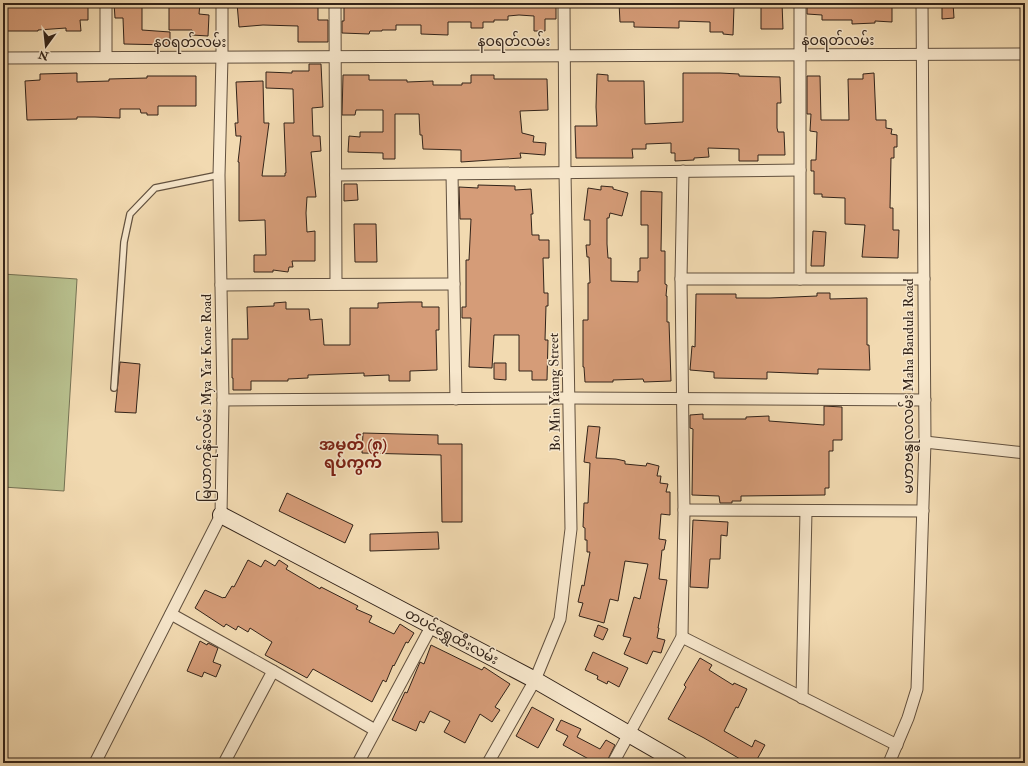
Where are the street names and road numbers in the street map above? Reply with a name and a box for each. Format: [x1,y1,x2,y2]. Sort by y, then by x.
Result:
street label: နဝရတ်လမ်း [802,30,874,52]
street label: နဝရတ်လမ်း [478,31,550,53]
street label: နဝရတ်လမ်း [154,32,226,54]
street label: မဟာဗန္ဓုလလမ်း Maha Bandula Road [898,278,920,494]
street label: မြယာကုန်းလမ်း Mya Yar Kone Road [196,294,218,502]
street label: Bo Min Yaung Street [545,332,564,451]
street label: တပင်ရွှေထီးလမ်း [401,603,502,671]

